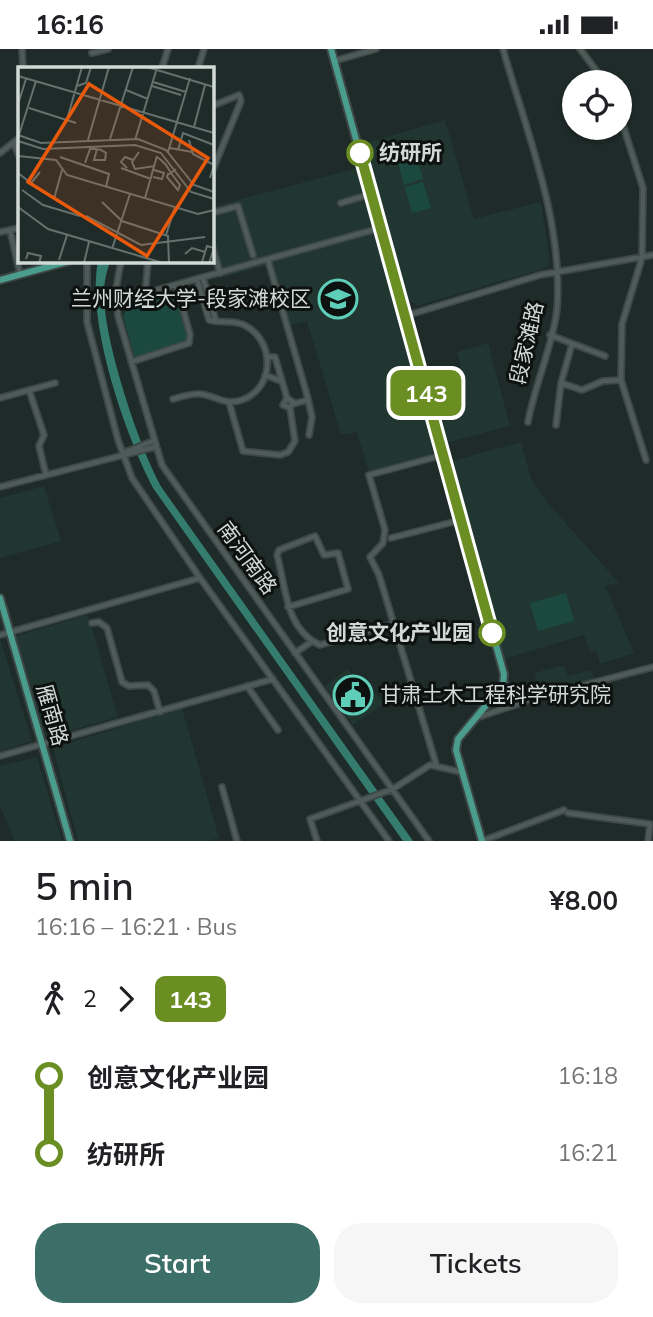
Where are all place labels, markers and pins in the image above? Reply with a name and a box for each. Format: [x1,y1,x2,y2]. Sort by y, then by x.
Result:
place label: 纺研所 [379,139,442,165]
marker: 纺研所 [347,140,373,166]
school or university icon: 兰州财经大学-段家滩校区 [317,278,359,320]
place label: 兰州财经大学-段家滩校区 [71,285,311,311]
place label: 创意文化产业园 [326,619,473,645]
marker: 创意文化产业园 [479,620,505,646]
public building icon: 甘肃土木工程科学研究院 [332,674,374,716]
place label: 甘肃土木工程科学研究院 [380,681,611,707]

